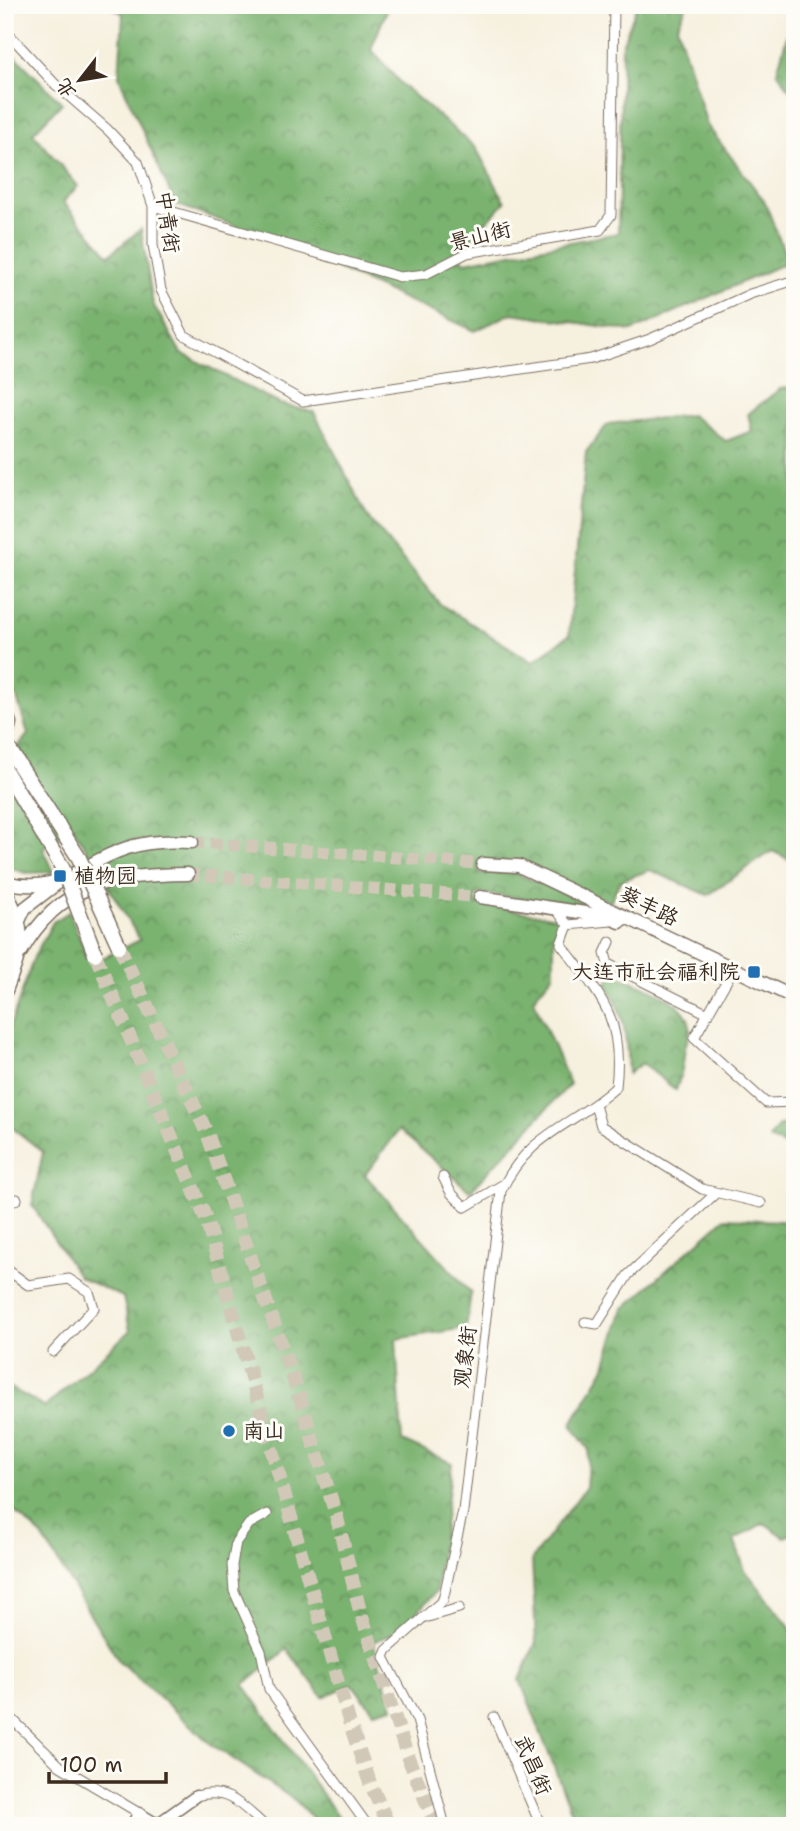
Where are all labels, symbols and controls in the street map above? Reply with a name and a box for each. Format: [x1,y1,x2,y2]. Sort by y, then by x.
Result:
north arrow [46,46,116,116]
text: 北 [50,74,81,103]
street label: 中青街 [150,189,186,255]
street label: 景山街 [446,215,514,257]
place label: 植物园 [74,862,137,890]
marker: 植物园 [52,868,68,884]
street label: 葵丰路 [615,880,683,932]
place label: 大连市社会福利院 [572,958,740,986]
marker: 大连市社会福利院 [746,964,762,980]
street label: 观象街 [447,1324,483,1390]
place label: 南山 [243,1417,285,1445]
marker: 南山 [221,1423,237,1439]
street label: 武昌街 [508,1731,558,1799]
scale bar [49,1740,166,1784]
text: 100 m [60,1751,123,1779]

